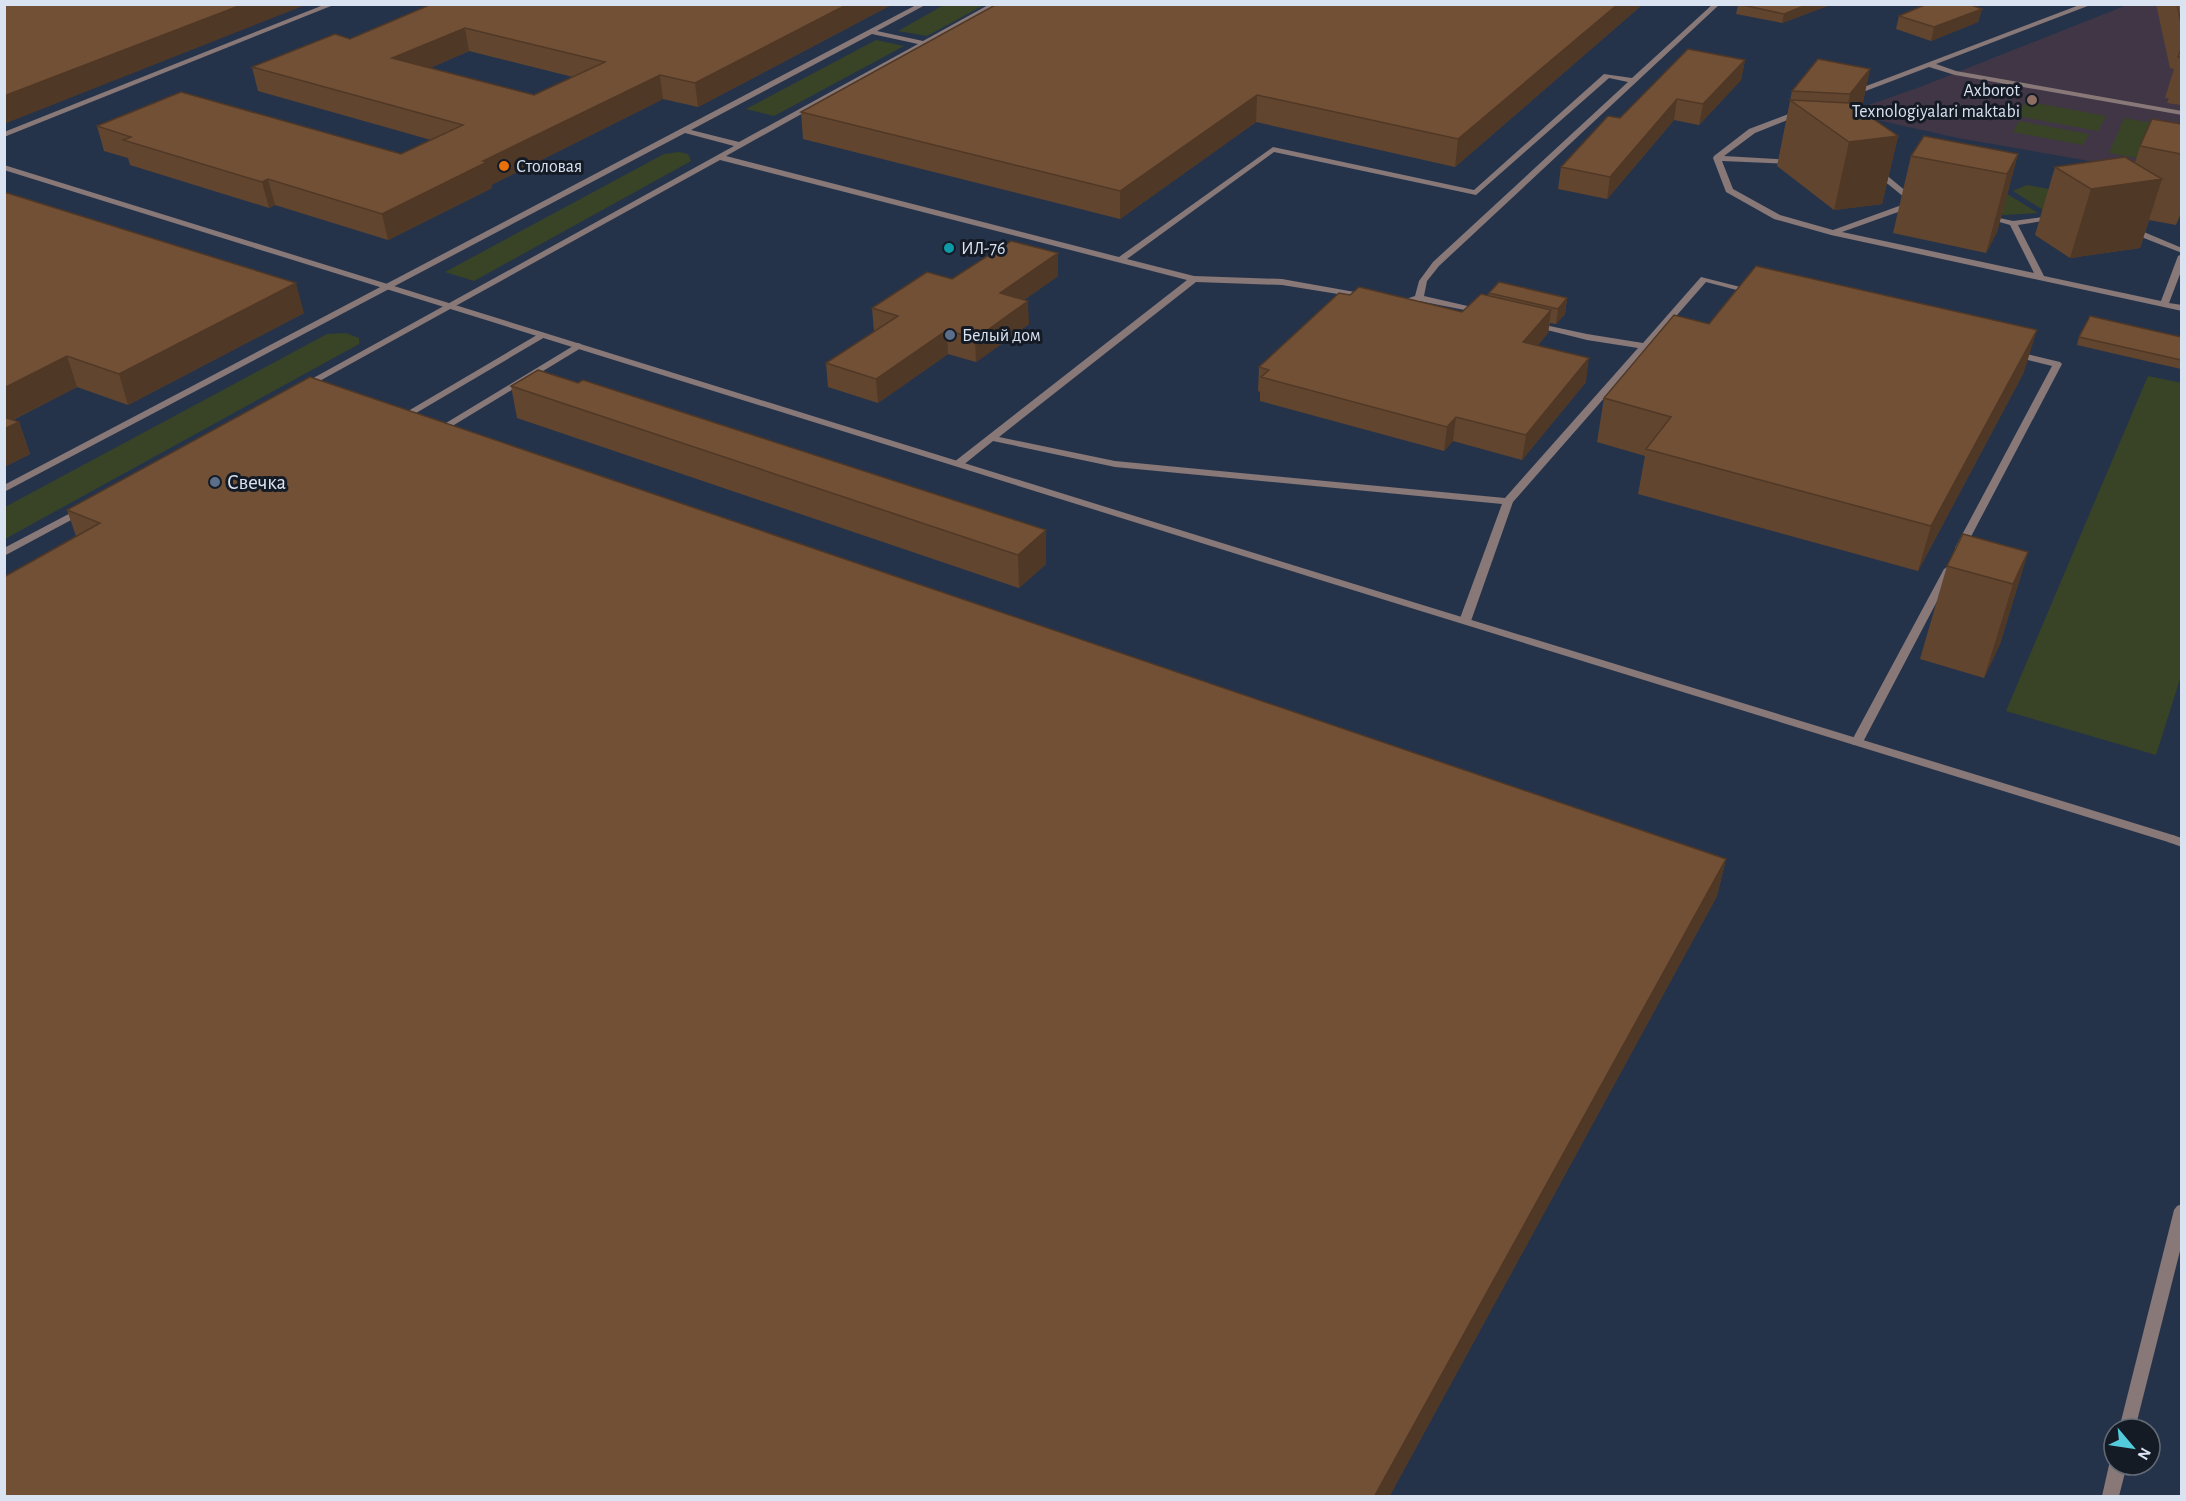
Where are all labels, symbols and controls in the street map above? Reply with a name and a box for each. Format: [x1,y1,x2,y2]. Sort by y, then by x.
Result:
place label: Axborot Texnologiyalari maktabi [1852,82,2020,121]
marker: Axborot Texnologiyalari maktabi [2025,93,2039,107]
place label: Столовая [516,158,582,176]
marker: Столовая [497,159,511,173]
place label: ИЛ-76 [961,240,1005,258]
marker: ИЛ-76 [942,241,956,255]
place label: Белый дом [962,327,1041,345]
marker: Белый дом [943,328,957,342]
place label: Свечка [227,472,286,493]
marker: Свечка [208,475,222,489]
north arrow [2102,1417,2162,1477]
text: N [2135,1445,2154,1463]

